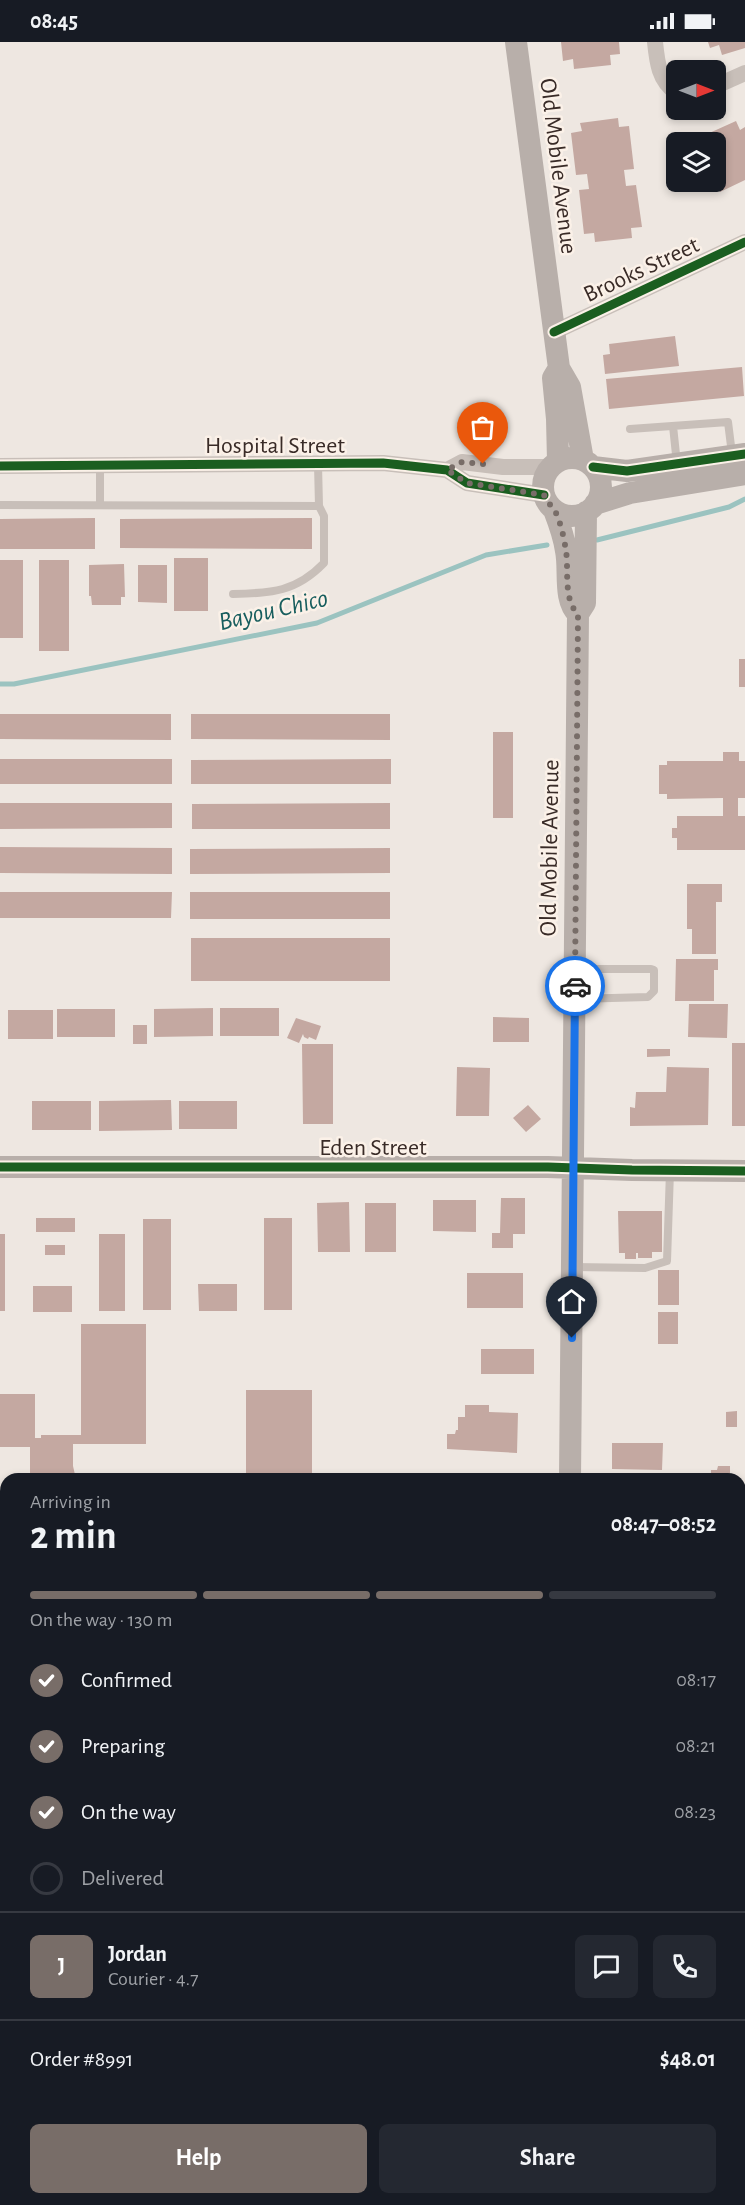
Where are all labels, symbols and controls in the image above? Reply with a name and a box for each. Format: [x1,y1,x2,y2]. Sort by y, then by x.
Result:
text: 08:45 [30,10,78,32]
north arrow [666,60,726,120]
map controls [666,60,726,192]
street label: Old Mobile Avenue [535,77,581,255]
button: layers [666,132,726,192]
street label: Brooks Street [580,233,703,307]
pin [457,402,508,464]
icon: bag [466,411,499,444]
street label: Hospital Street [205,434,345,458]
water label: Bayou Chico [216,585,330,635]
street label: Old Mobile Avenue [536,759,564,937]
courier [545,956,605,1016]
icon: car [559,970,592,1003]
street label: Eden Street [319,1136,427,1160]
pin [546,1276,597,1338]
icon: home [555,1285,588,1318]
text: Arriving in [30,1492,111,1512]
text: 08:47–08:52 [611,1513,716,1535]
text: 2 min [30,1517,117,1556]
text: On the way · 130 m [30,1610,172,1630]
icon: check [30,1664,63,1697]
text: Confirmed [81,1669,172,1691]
text: 08:17 [676,1670,716,1690]
icon: check [30,1730,63,1763]
text: Preparing [81,1735,165,1757]
text: 08:21 [675,1736,716,1756]
icon: check [30,1796,63,1829]
text: On the way [81,1801,176,1823]
text: 08:23 [674,1802,716,1822]
text: Delivered [81,1867,164,1889]
button: chat [575,1935,638,1998]
button: phone [653,1935,716,1998]
text: Jordan [108,1943,167,1965]
text: J [58,1955,65,1977]
text: Courier · 4.7 [108,1969,199,1989]
text: Order #8991 [30,2048,133,2070]
text: $48.01 [660,2048,716,2070]
button: Help [30,2124,367,2193]
button: Share [379,2124,716,2193]

